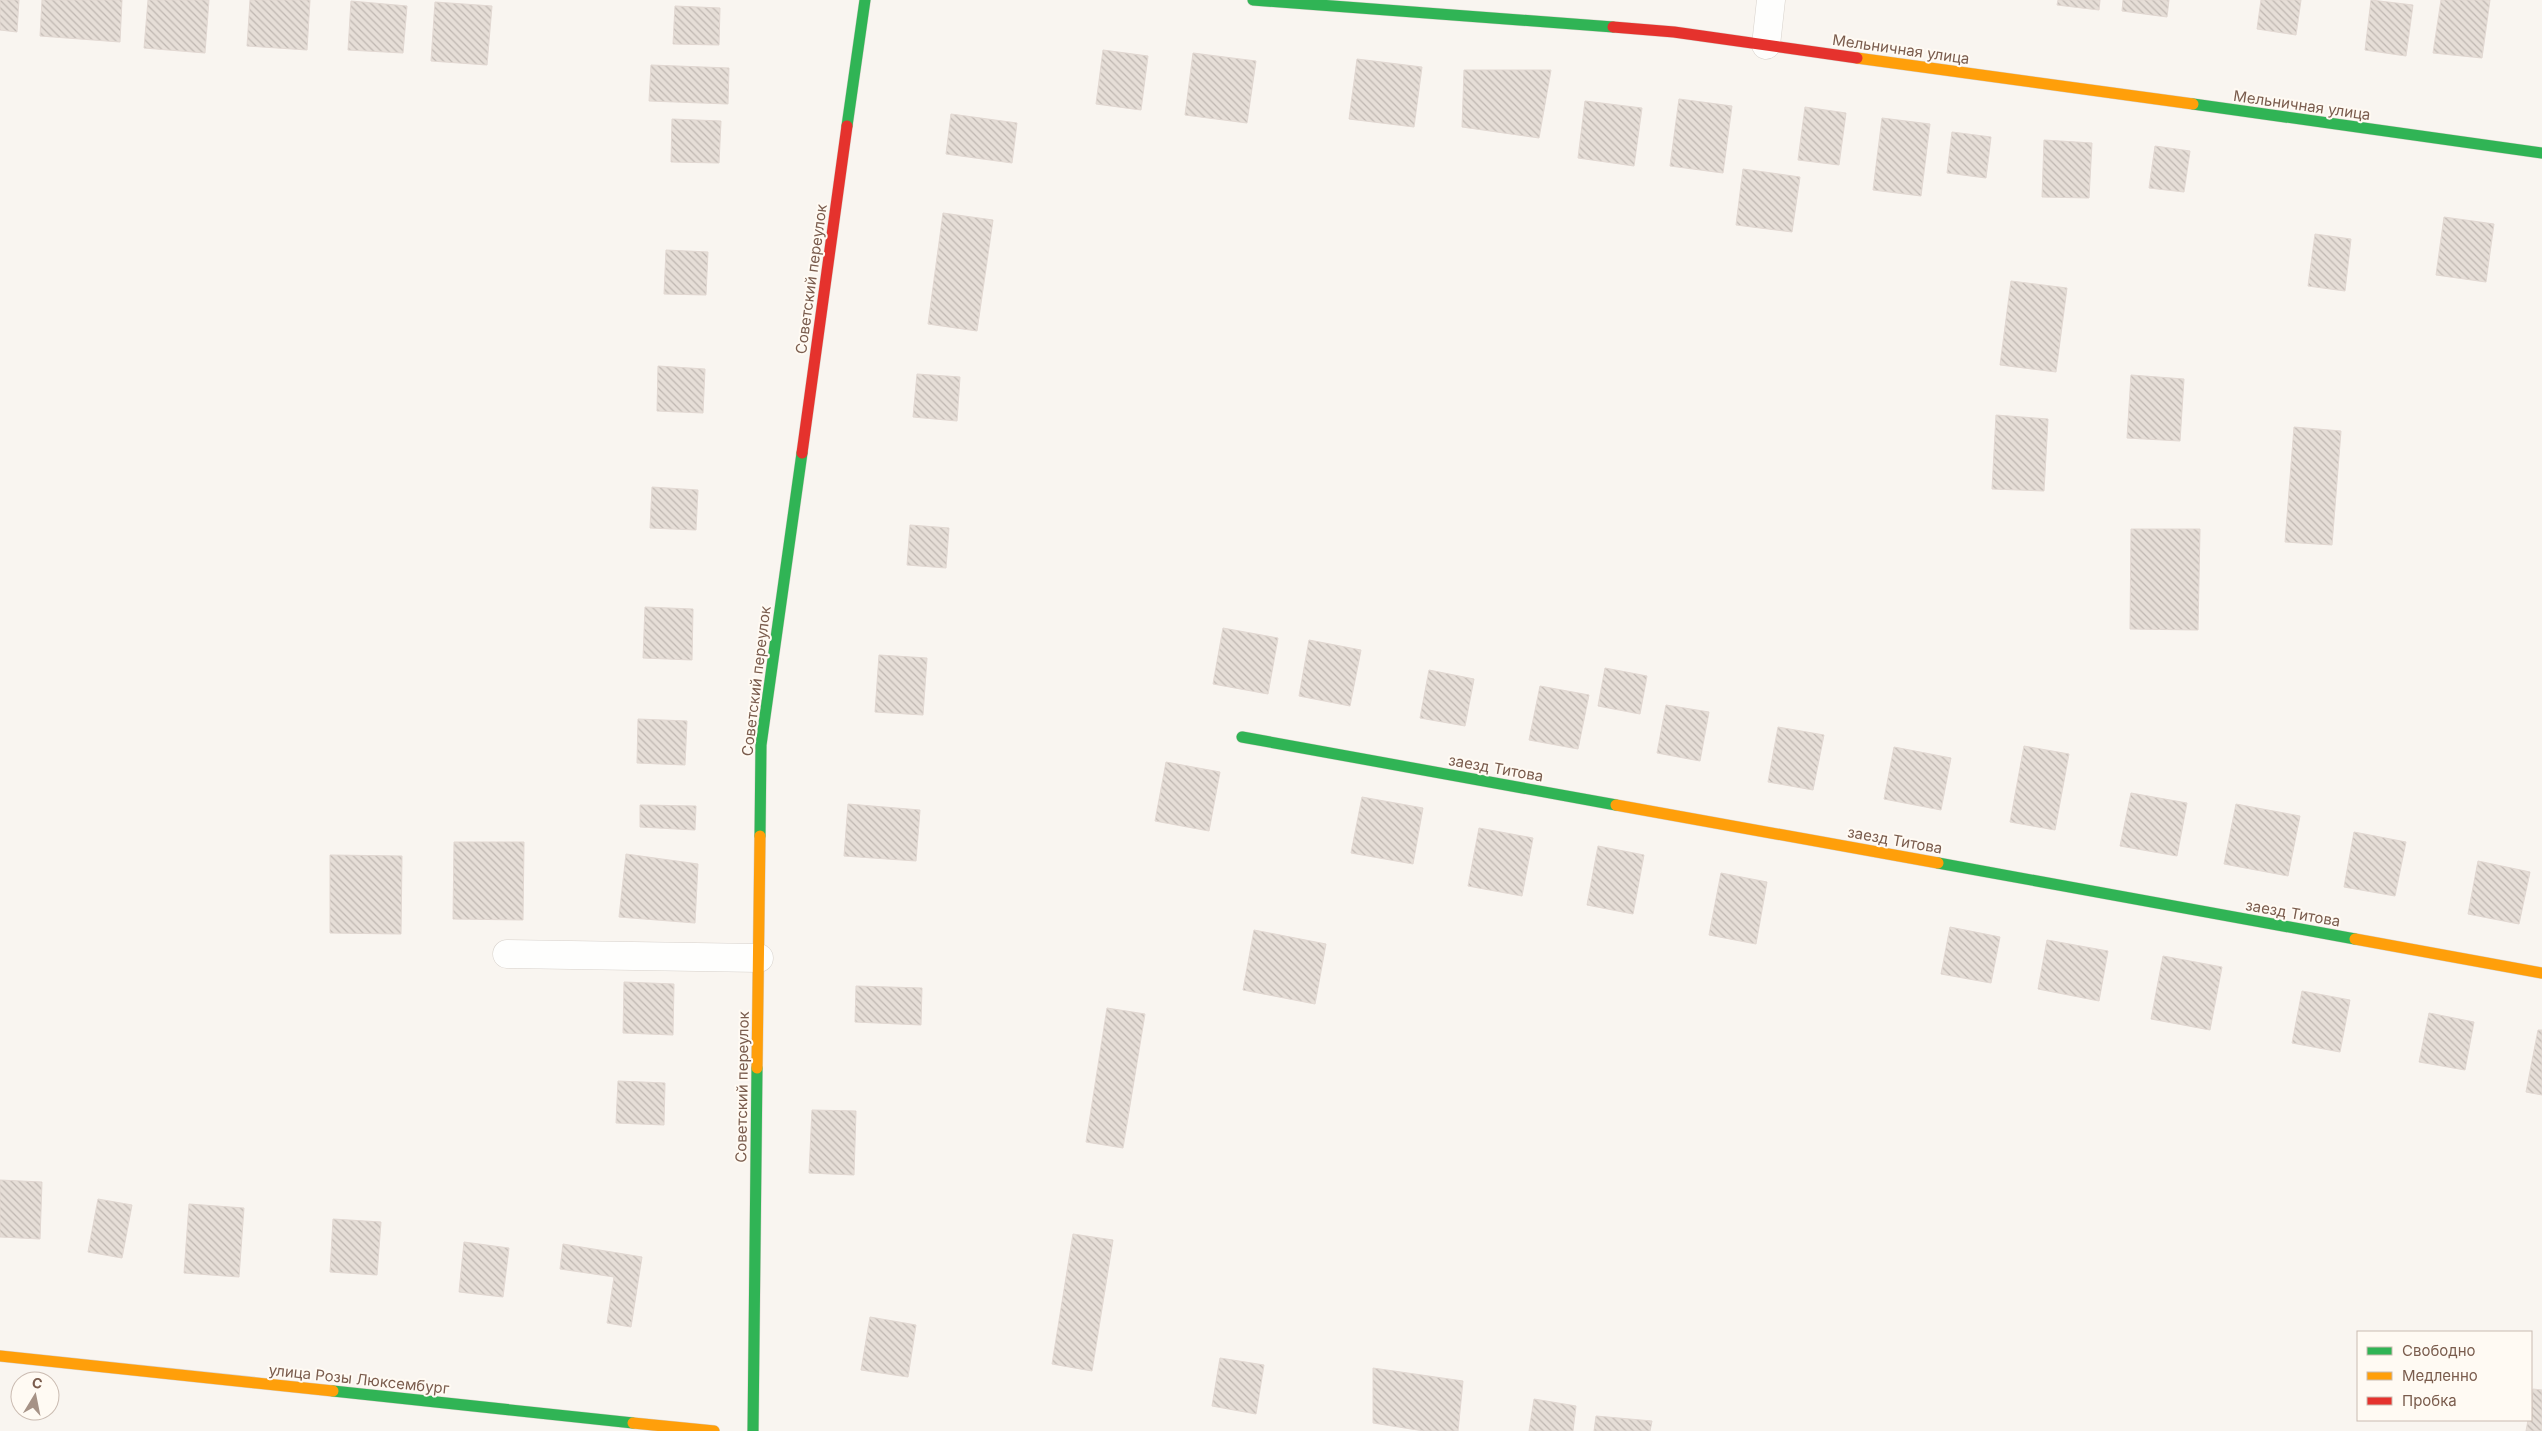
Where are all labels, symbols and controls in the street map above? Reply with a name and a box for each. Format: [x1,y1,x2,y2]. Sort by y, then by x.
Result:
street label: Мельничная улица [1831,30,1971,68]
street label: Мельничная улица [2232,86,2372,124]
street label: Советский переулок [791,203,831,355]
street label: Советский переулок [737,605,775,757]
street label: заезд Титова [1447,750,1545,786]
street label: заезд Титова [1846,822,1944,858]
street label: заезд Титова [2244,895,2342,931]
street label: Советский переулок [731,1011,753,1163]
legend [2357,1331,2532,1421]
text: Свободно [2402,1341,2476,1360]
street label: улица Розы Люксембург [268,1360,451,1398]
text: Медленно [2402,1366,2478,1385]
north arrow [10,1371,60,1421]
text: С [31,1373,44,1392]
text: Пробка [2402,1391,2457,1410]

